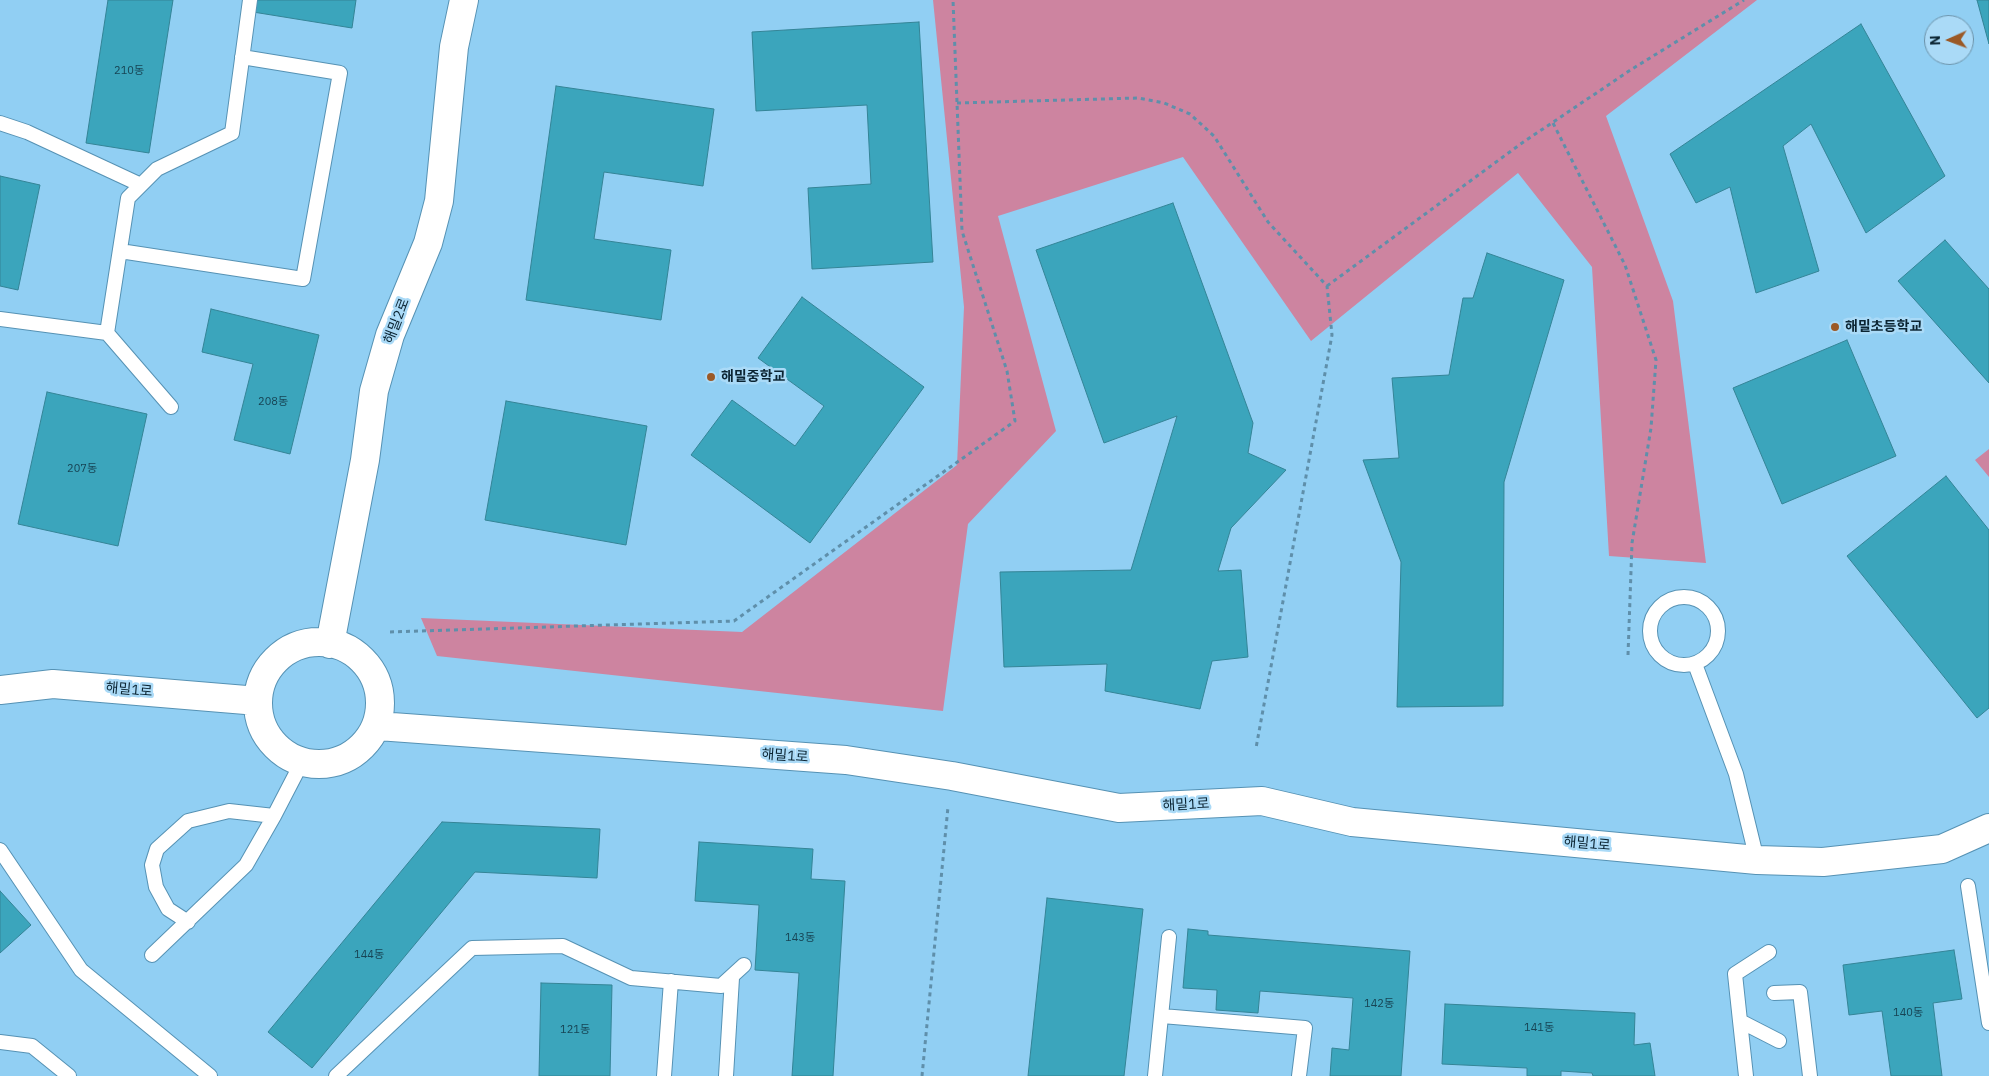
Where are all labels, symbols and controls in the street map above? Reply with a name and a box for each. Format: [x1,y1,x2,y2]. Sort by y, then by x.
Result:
north arrow [1924,15,1974,65]
text: N [1926,35,1944,46]
house number: 210동 [114,64,144,78]
street label: 해밀2로 [381,296,413,346]
place label: 해밀초등학교 [1845,319,1922,335]
marker: 해밀초등학교 [1829,321,1841,333]
place label: 해밀중학교 [721,369,785,385]
marker: 해밀중학교 [705,371,717,383]
house number: 208동 [258,395,288,409]
house number: 207동 [67,462,97,476]
street label: 해밀1로 [105,680,153,700]
street label: 해밀1로 [761,746,809,766]
street label: 해밀1로 [1162,795,1210,815]
street label: 해밀1로 [1563,834,1611,854]
house number: 143동 [785,931,815,945]
house number: 144동 [354,948,384,962]
house number: 142동 [1364,997,1394,1011]
house number: 140동 [1893,1006,1923,1020]
house number: 141동 [1524,1021,1554,1035]
house number: 121동 [560,1023,590,1037]

